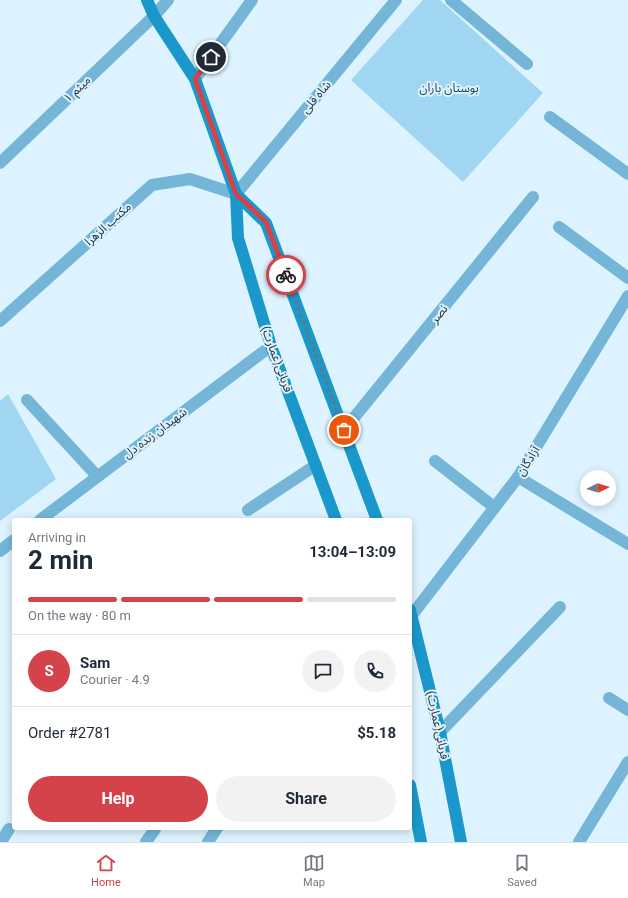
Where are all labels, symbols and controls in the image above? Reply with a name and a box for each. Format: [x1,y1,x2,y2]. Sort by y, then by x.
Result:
pin [194,40,228,74]
icon: home [200,46,222,68]
street label: میثم ۱ [61,73,95,107]
street label: شاه قلی [298,78,334,116]
park label: بوستان باران [419,81,479,95]
street label: مکتب الزهرا [82,200,134,249]
courier [266,255,306,295]
icon: bike [275,264,297,286]
street label: نصر [427,302,451,327]
street label: (عمارت)قربانی [258,324,295,394]
street label: شهیدان زنده دل [120,405,190,461]
pin [327,413,361,447]
icon: bag [333,419,355,441]
street label: آزادگان [514,443,543,478]
north arrow [580,470,616,506]
map controls [580,470,616,506]
text: Arriving in [28,530,86,545]
text: 13:04–13:09 [309,543,396,561]
text: 2 min [28,545,93,575]
text: On the way · 80 m [28,608,131,623]
button: chat [302,650,344,692]
button: phone [354,650,396,692]
text: Sam [80,654,110,672]
text: S [44,662,54,680]
text: Courier · 4.9 [80,672,150,687]
street label: (عمارت)قربانی [424,689,452,761]
text: Order #2781 [28,724,111,742]
text: $5.18 [357,724,396,742]
button: Help [28,776,208,822]
button: Share [216,776,396,822]
tab: Home [91,852,121,889]
tab: Map [303,852,325,889]
tab: Saved [507,852,537,889]

